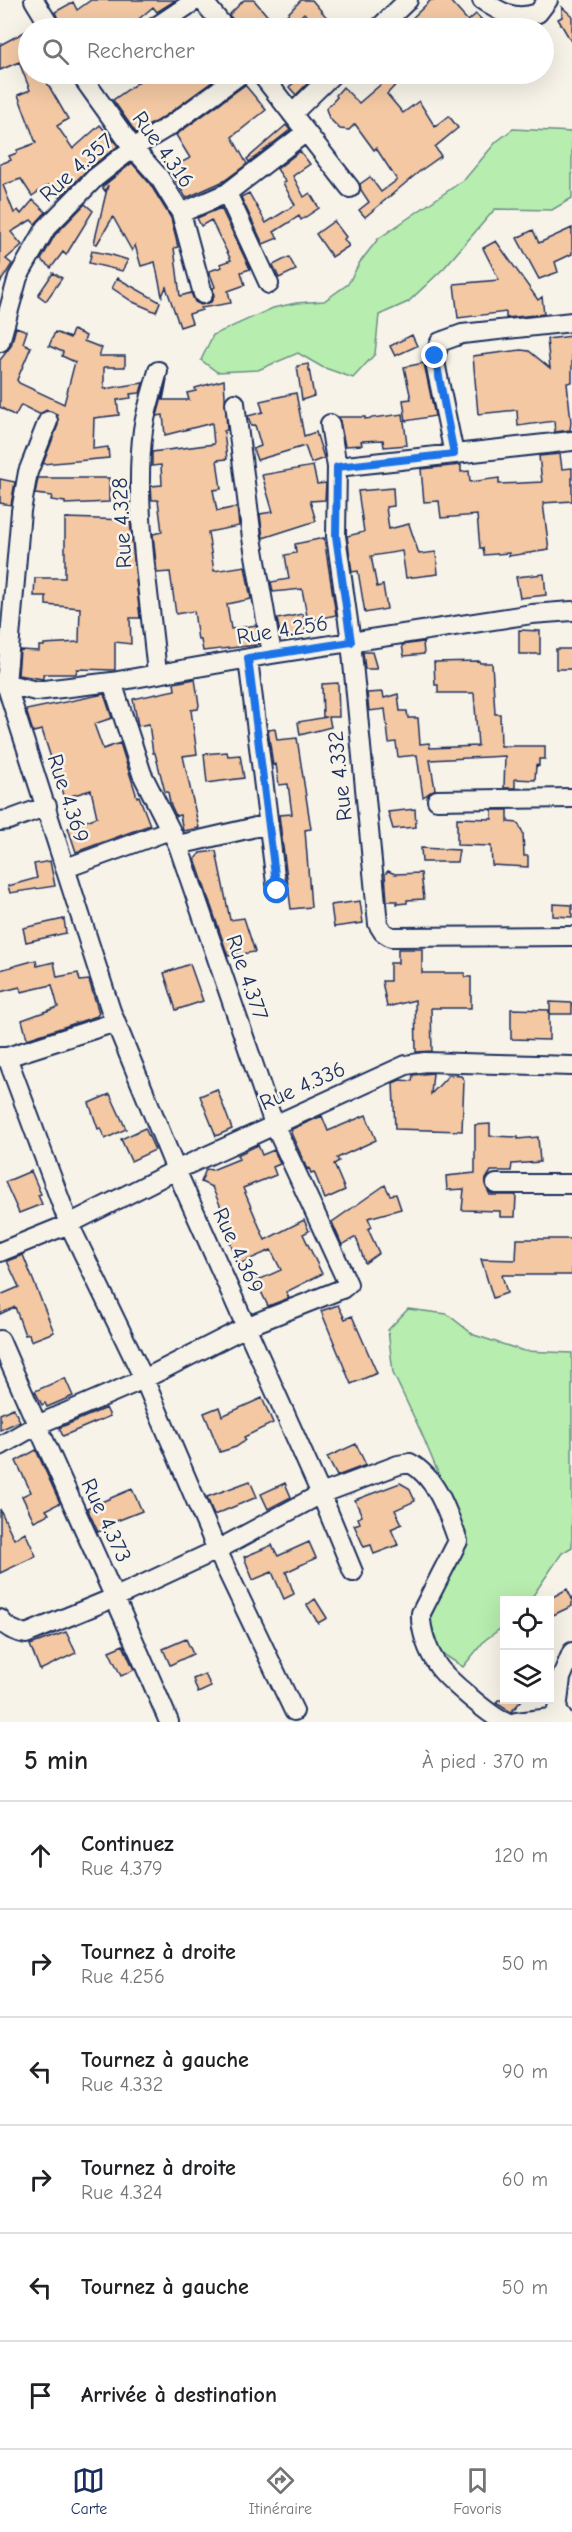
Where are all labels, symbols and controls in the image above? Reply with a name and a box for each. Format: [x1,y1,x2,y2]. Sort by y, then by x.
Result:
search box [18,18,554,84]
icon: search [39,35,72,68]
text: Rechercher [87,38,195,64]
street label: Rue 4.316 [127,106,200,193]
street label: Rue 4.357 [34,128,119,208]
route end [421,342,447,368]
street label: Rue 4.328 [107,477,137,569]
street label: Rue 4.256 [235,610,330,650]
street label: Rue 4.332 [322,730,358,822]
street label: Rue 4.369 [42,751,95,846]
route start [263,877,289,903]
street label: Rue 4.377 [220,931,274,1024]
street label: Rue 4.336 [256,1056,349,1116]
street label: Rue 4.369 [207,1203,269,1297]
street label: Rue 4.373 [75,1474,137,1566]
map controls [500,1596,554,1704]
button: locate [500,1596,554,1650]
button: layers [500,1650,554,1704]
text: 5 min [24,1746,88,1776]
text: À pied · 370 m [422,1750,548,1773]
text: Continuez [81,1831,174,1857]
icon: ahead [24,1839,57,1872]
text: 120 m [494,1844,548,1867]
text: Rue 4.379 [81,1857,163,1880]
text: Tournez à droite [81,1939,236,1965]
icon: right [24,1947,57,1980]
text: 50 m [502,1952,548,1975]
text: Rue 4.256 [81,1965,165,1988]
text: Tournez à gauche [81,2047,249,2073]
icon: left [24,2055,57,2088]
text: 90 m [502,2060,548,2083]
text: Rue 4.332 [81,2073,163,2096]
text: Tournez à droite [81,2155,236,2181]
icon: right [24,2163,57,2196]
text: 60 m [502,2168,548,2191]
text: Rue 4.324 [81,2181,163,2204]
icon: left [24,2271,57,2304]
text: Tournez à gauche [81,2274,249,2300]
text: 50 m [502,2276,548,2299]
icon: arrive [24,2379,57,2412]
text: Arrivée à destination [81,2382,277,2408]
tab: Carte [71,2464,107,2518]
tab: Itinéraire [249,2464,312,2518]
tab: Favoris [453,2464,501,2518]

